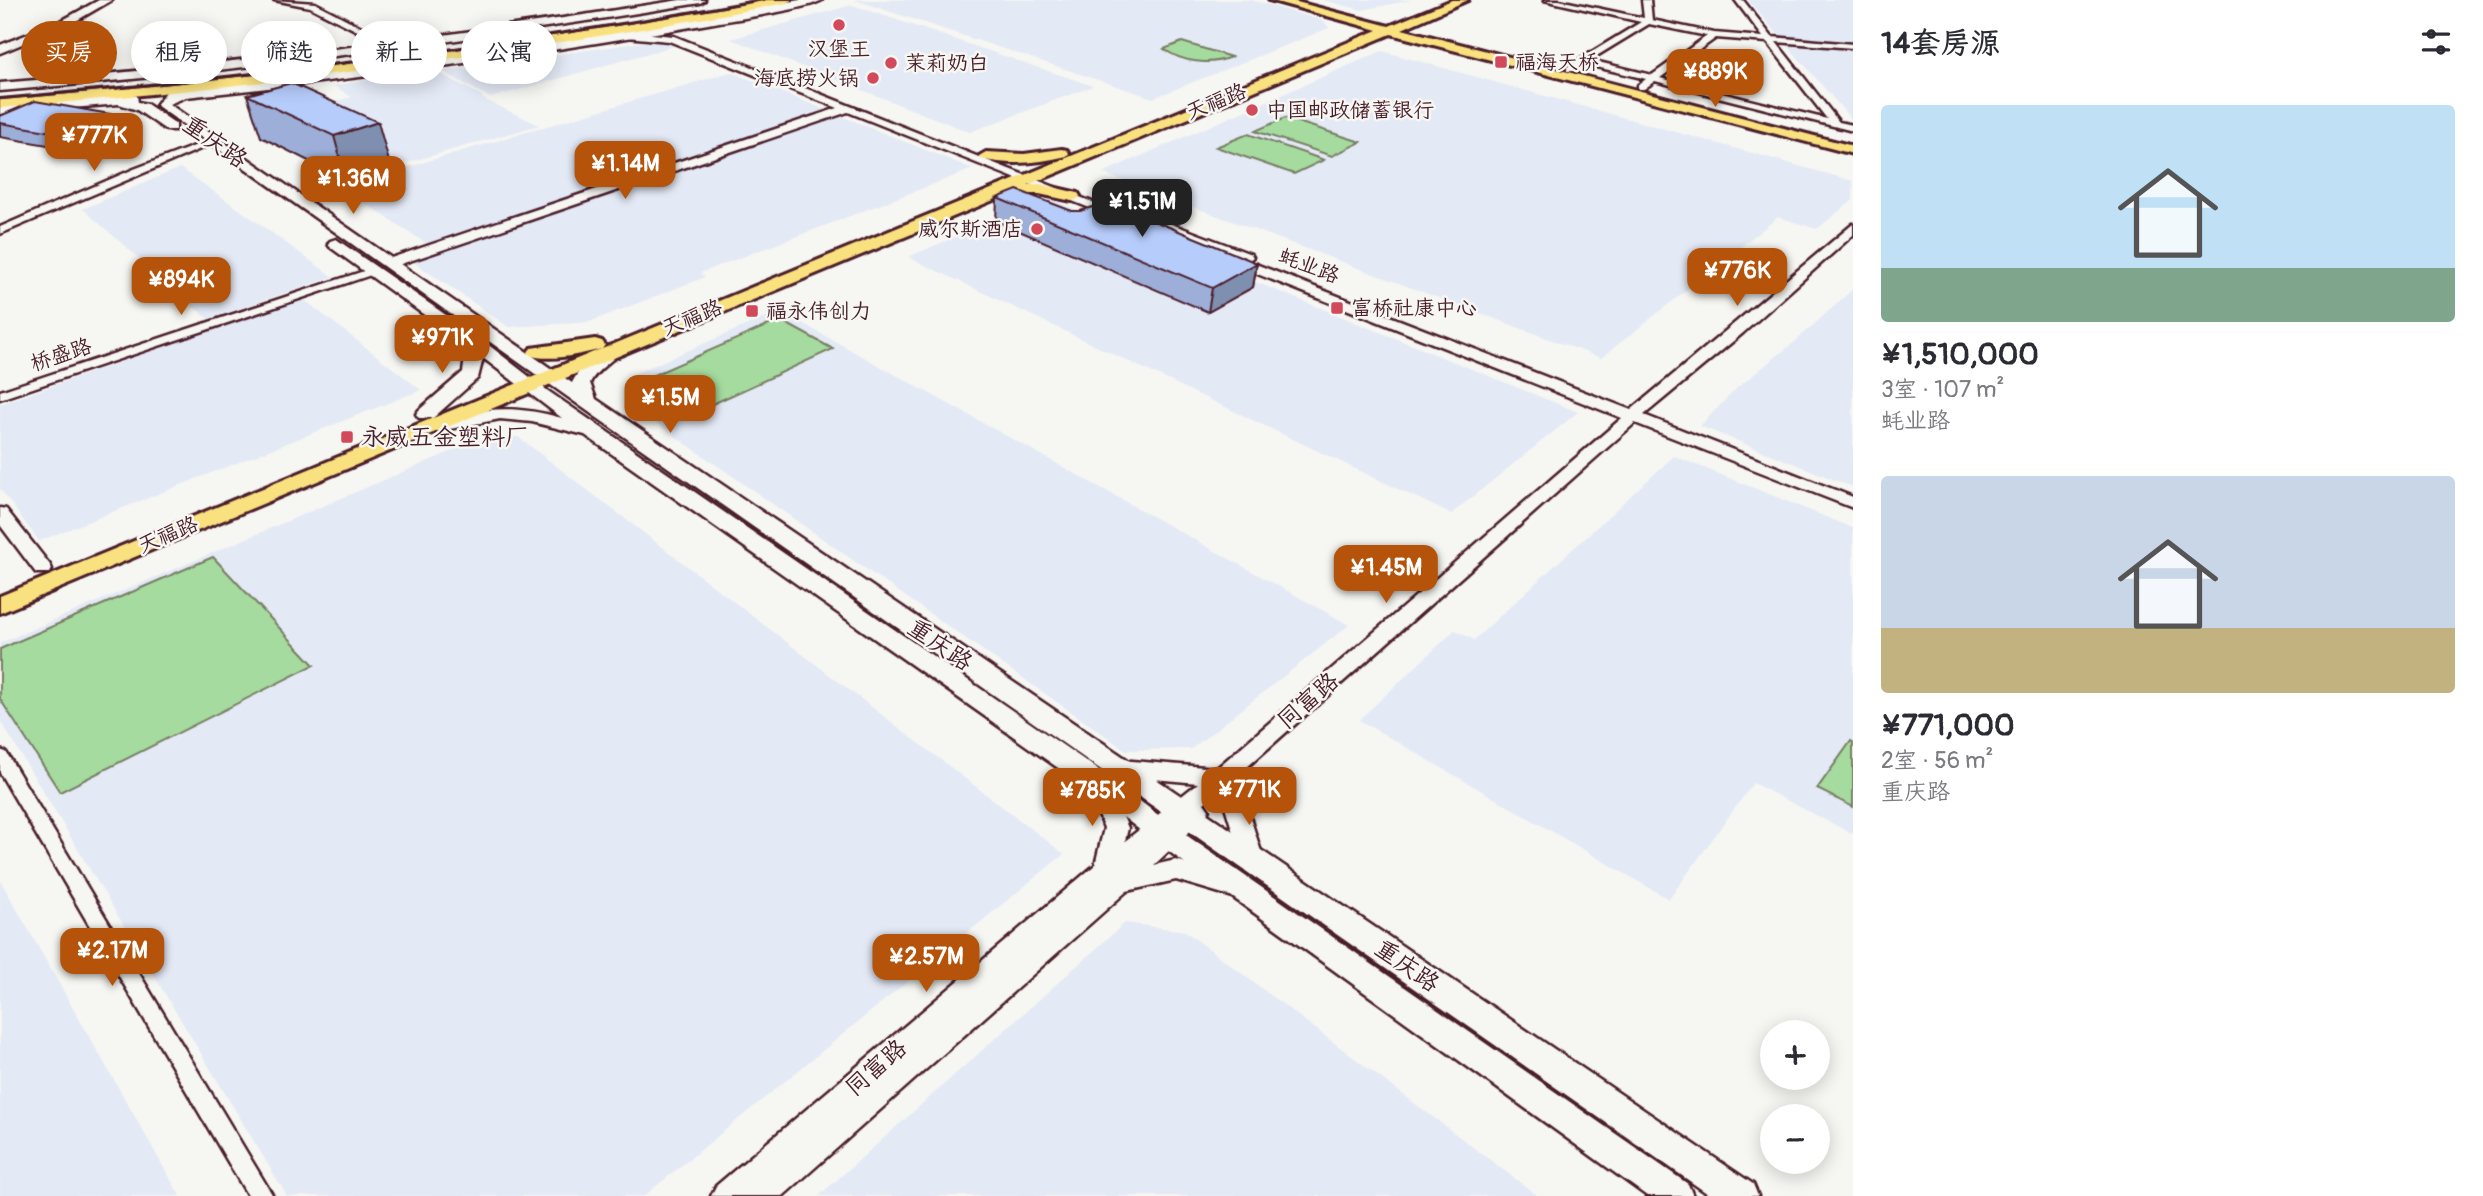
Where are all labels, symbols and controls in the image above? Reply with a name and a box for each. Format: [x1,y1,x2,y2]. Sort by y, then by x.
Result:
marker: 汉堡王 [831,17,847,33]
chip: 买房 [21,21,117,84]
chip: 租房 [131,21,227,84]
chip: 筛选 [241,21,337,84]
chip: 新上 [351,21,447,84]
chip: 公寓 [461,21,557,84]
icon: filters [2417,23,2455,61]
text: 14套房源 [1881,25,2000,62]
place label: 汉堡王 [808,36,871,63]
place label: 福海天桥 [1515,49,1599,76]
place label: 茉莉奶白 [905,50,989,77]
pin: ¥889K [1666,50,1764,109]
marker: 福海天桥 [1493,54,1509,70]
marker: 茉莉奶白 [883,55,899,71]
text: ¥889K [1683,57,1747,86]
place label: 海底捞火锅 [754,65,859,92]
marker: 海底捞火锅 [865,70,881,86]
street label: 天福路 [1182,78,1250,126]
place label: 中国邮政储蓄银行 [1266,97,1434,124]
marker: 中国邮政储蓄银行 [1244,102,1260,118]
street label: 重庆路 [177,109,253,175]
pin: ¥777K [45,114,143,173]
text: ¥777K [61,121,127,150]
pin: ¥1.14M [568,142,682,201]
text: ¥1.14M [591,149,659,178]
icon: home [2105,150,2231,276]
pin: ¥1.36M [296,156,410,216]
text: ¥1.36M [317,164,389,193]
pin: ¥1.51M [1085,180,1199,239]
text: ¥1.51M [1108,187,1176,216]
place label: 威尔斯酒店 [918,216,1023,243]
marker: 威尔斯酒店 [1029,221,1045,237]
street label: 蚝业路 [1275,242,1343,290]
pin: ¥776K [1688,248,1786,308]
text: ¥776K [1703,256,1771,285]
pin: ¥894K [132,258,230,317]
text: ¥894K [148,265,214,294]
street label: 天福路 [658,294,726,342]
place label: 富桥社康中心 [1351,295,1477,322]
place label: 福永伟创力 [766,298,871,325]
marker: 富桥社康中心 [1329,300,1345,316]
marker: 福永伟创力 [744,303,760,319]
pin: ¥971K [393,316,491,375]
text: ¥971K [411,323,473,352]
street label: 桥盛路 [27,332,95,378]
text: ¥1,510,000 [1881,336,2039,373]
text: 3室 · 107 m² [1881,375,2004,404]
pin: ¥1.5M [621,376,719,435]
text: ¥1.5M [640,383,700,412]
text: 蚝业路 [1881,406,1950,435]
place label: 永威五金塑料厂 [361,423,529,452]
marker: 永威五金塑料厂 [339,429,355,445]
street label: 天福路 [134,510,202,560]
icon: home [2105,521,2231,647]
pin: ¥1.45M [1329,546,1443,605]
text: ¥1.45M [1350,553,1422,582]
street label: 重庆路 [902,613,978,677]
street label: 同富路 [1271,666,1345,736]
text: ¥771,000 [1881,707,2014,744]
text: 2室 · 56 m² [1881,746,1993,775]
pin: ¥785K [1043,768,1141,828]
pin: ¥771K [1200,768,1298,827]
text: ¥771K [1217,775,1281,804]
text: ¥785K [1059,776,1125,805]
text: 重庆路 [1881,777,1950,806]
pin: ¥2.17M [55,928,169,988]
street label: 重庆路 [1369,933,1445,999]
pin: ¥2.57M [869,934,983,994]
text: ¥2.17M [76,936,148,965]
text: ¥2.57M [888,942,964,971]
map controls [1760,1020,1830,1174]
button: + [1760,1020,1830,1090]
street label: 同富路 [839,1033,913,1103]
button: − [1760,1104,1830,1174]

